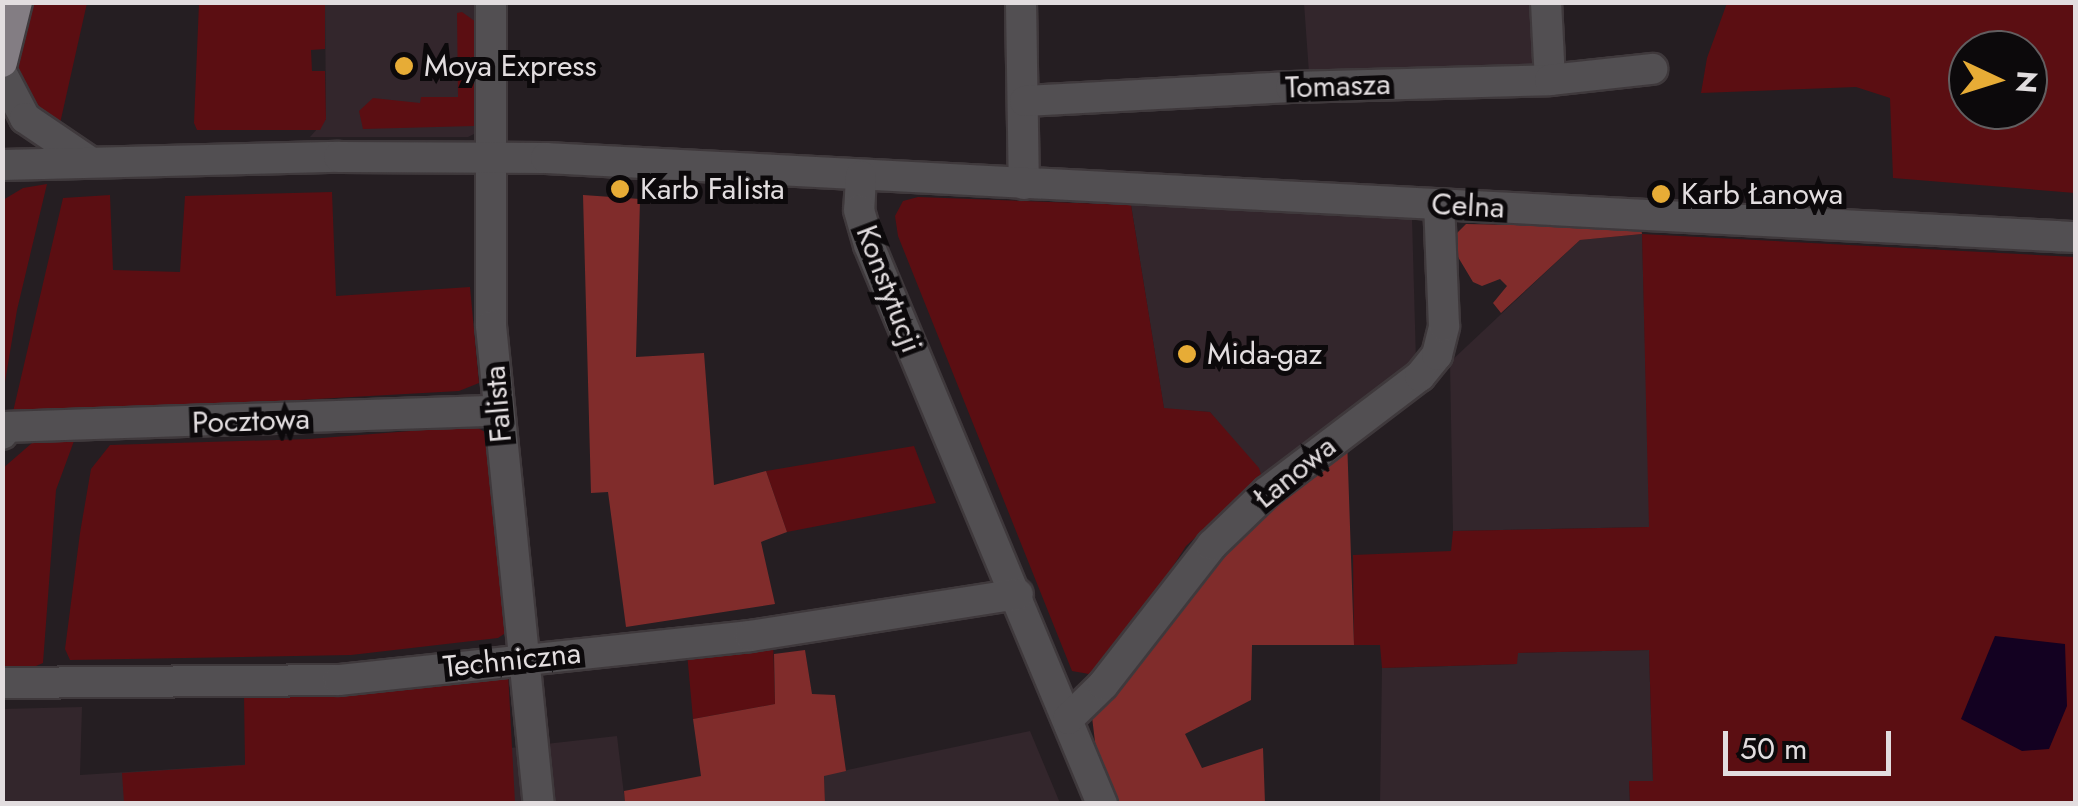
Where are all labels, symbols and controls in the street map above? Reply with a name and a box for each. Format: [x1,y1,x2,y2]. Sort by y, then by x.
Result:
north arrow [1948,30,2048,130]
place label: Moya Express [424,48,597,84]
marker: Moya Express [393,55,415,77]
street label: Tomasza [1285,66,1391,106]
text: N [2005,69,2048,95]
place label: Karb Falista [640,171,785,207]
place label: Karb Łanowa [1681,176,1843,212]
marker: Karb Falista [609,178,631,200]
marker: Karb Łanowa [1650,183,1672,205]
street label: Celna [1431,186,1505,226]
street label: Konstytucji [848,220,930,358]
place label: Mida-gaz [1207,336,1322,372]
marker: Mida-gaz [1176,343,1198,365]
street label: Falista [477,364,519,444]
street label: Pocztowa [191,401,311,441]
street label: Łanowa [1247,428,1343,516]
street label: Techniczna [441,635,583,685]
scale bar [1728,711,1896,773]
text: 50 m [1740,727,1807,770]

